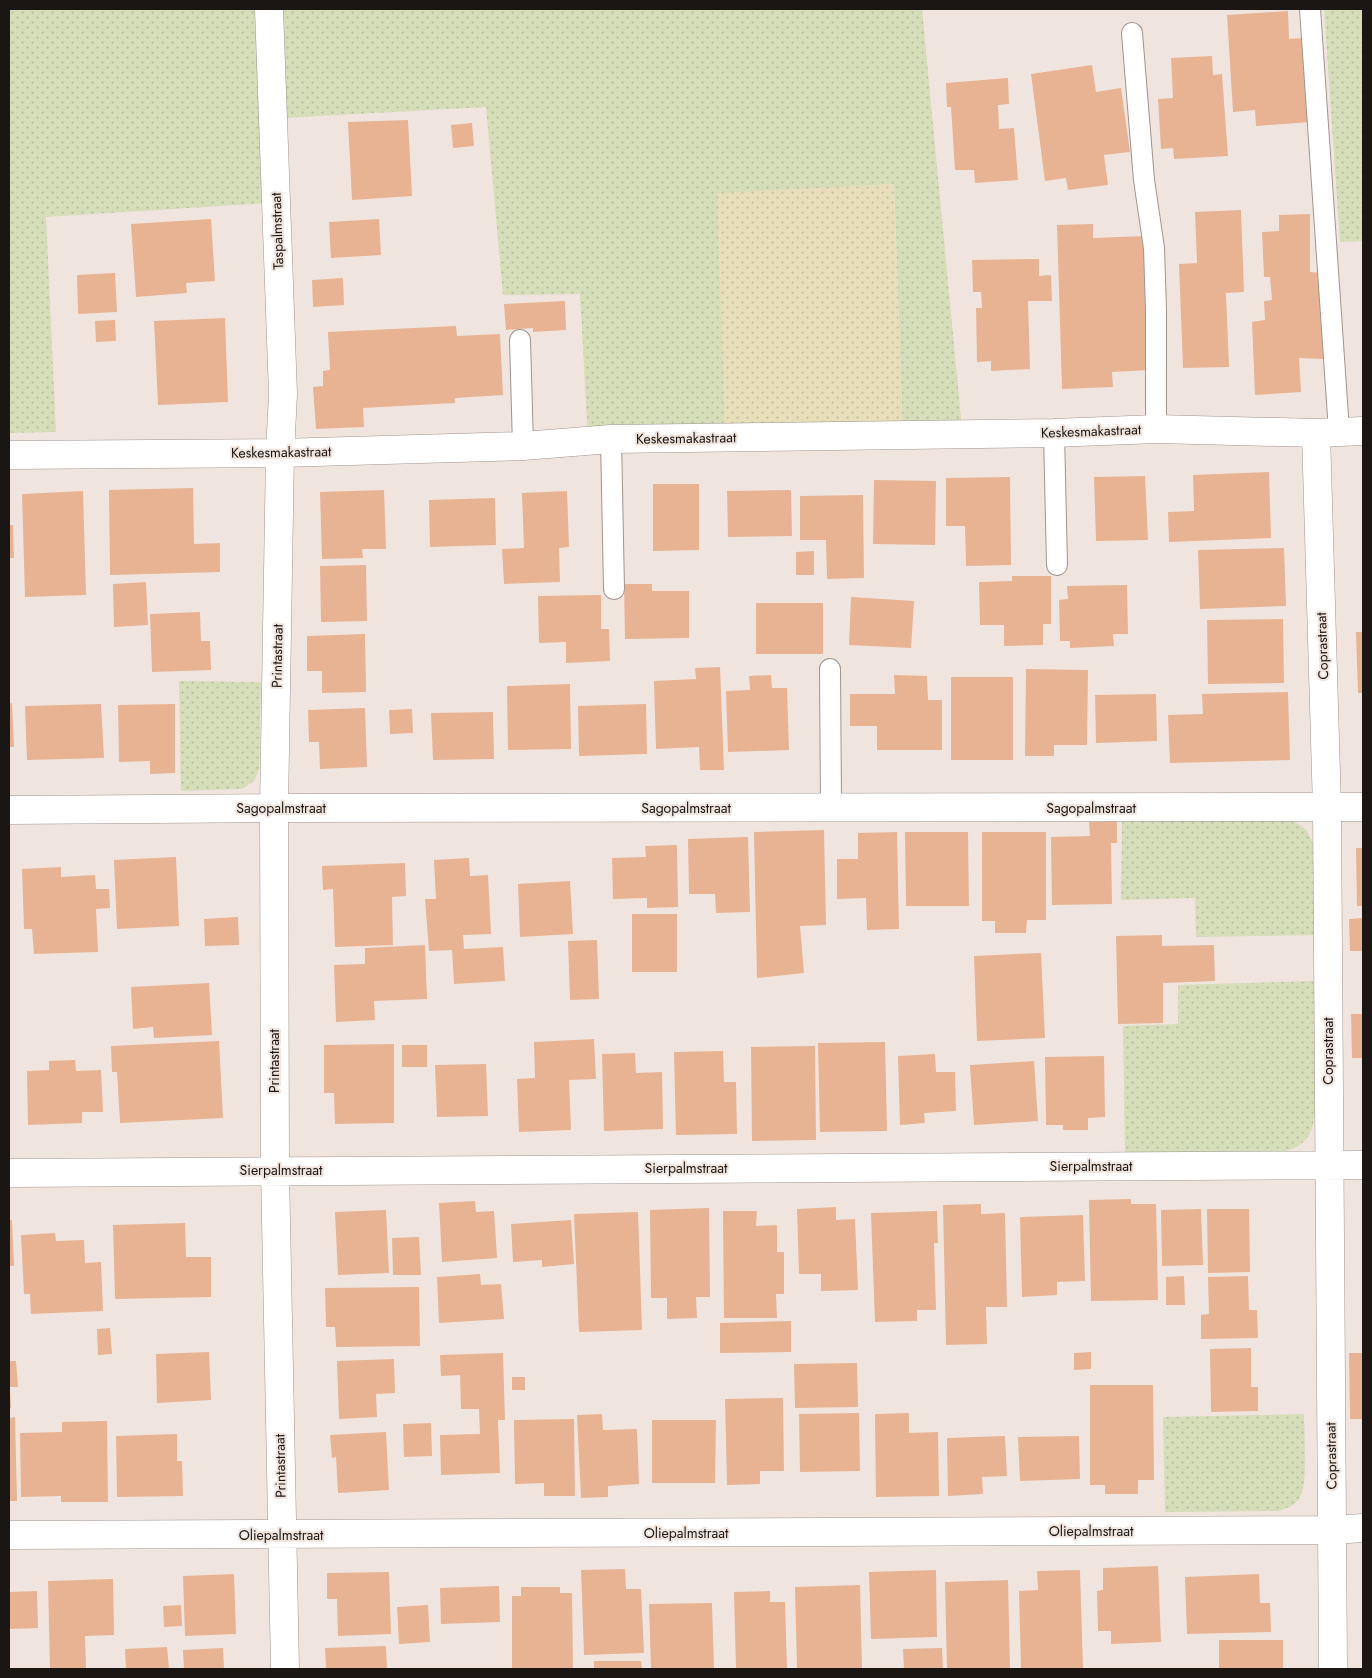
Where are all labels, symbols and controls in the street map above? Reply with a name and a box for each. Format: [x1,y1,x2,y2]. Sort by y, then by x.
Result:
street label: Taspalmstraat [266,192,288,270]
street label: Keskesmakastraat [1041,419,1142,443]
street label: Keskesmakastraat [636,427,737,449]
street label: Keskesmakastraat [231,441,332,463]
street label: Coprastraat [1311,611,1333,680]
street label: Printastraat [266,623,288,688]
street label: Sagopalmstraat [236,798,326,818]
street label: Sagopalmstraat [641,798,731,818]
street label: Sagopalmstraat [1046,798,1136,818]
street label: Coprastraat [1318,1017,1338,1085]
street label: Printastraat [264,1028,284,1093]
street label: Sierpalmstraat [1050,1156,1133,1176]
street label: Sierpalmstraat [645,1158,728,1178]
street label: Sierpalmstraat [240,1160,323,1180]
street label: Coprastraat [1320,1422,1342,1490]
street label: Printastraat [269,1433,291,1498]
street label: Oliepalmstraat [1049,1521,1134,1541]
street label: Oliepalmstraat [644,1523,729,1543]
street label: Oliepalmstraat [239,1525,324,1545]

